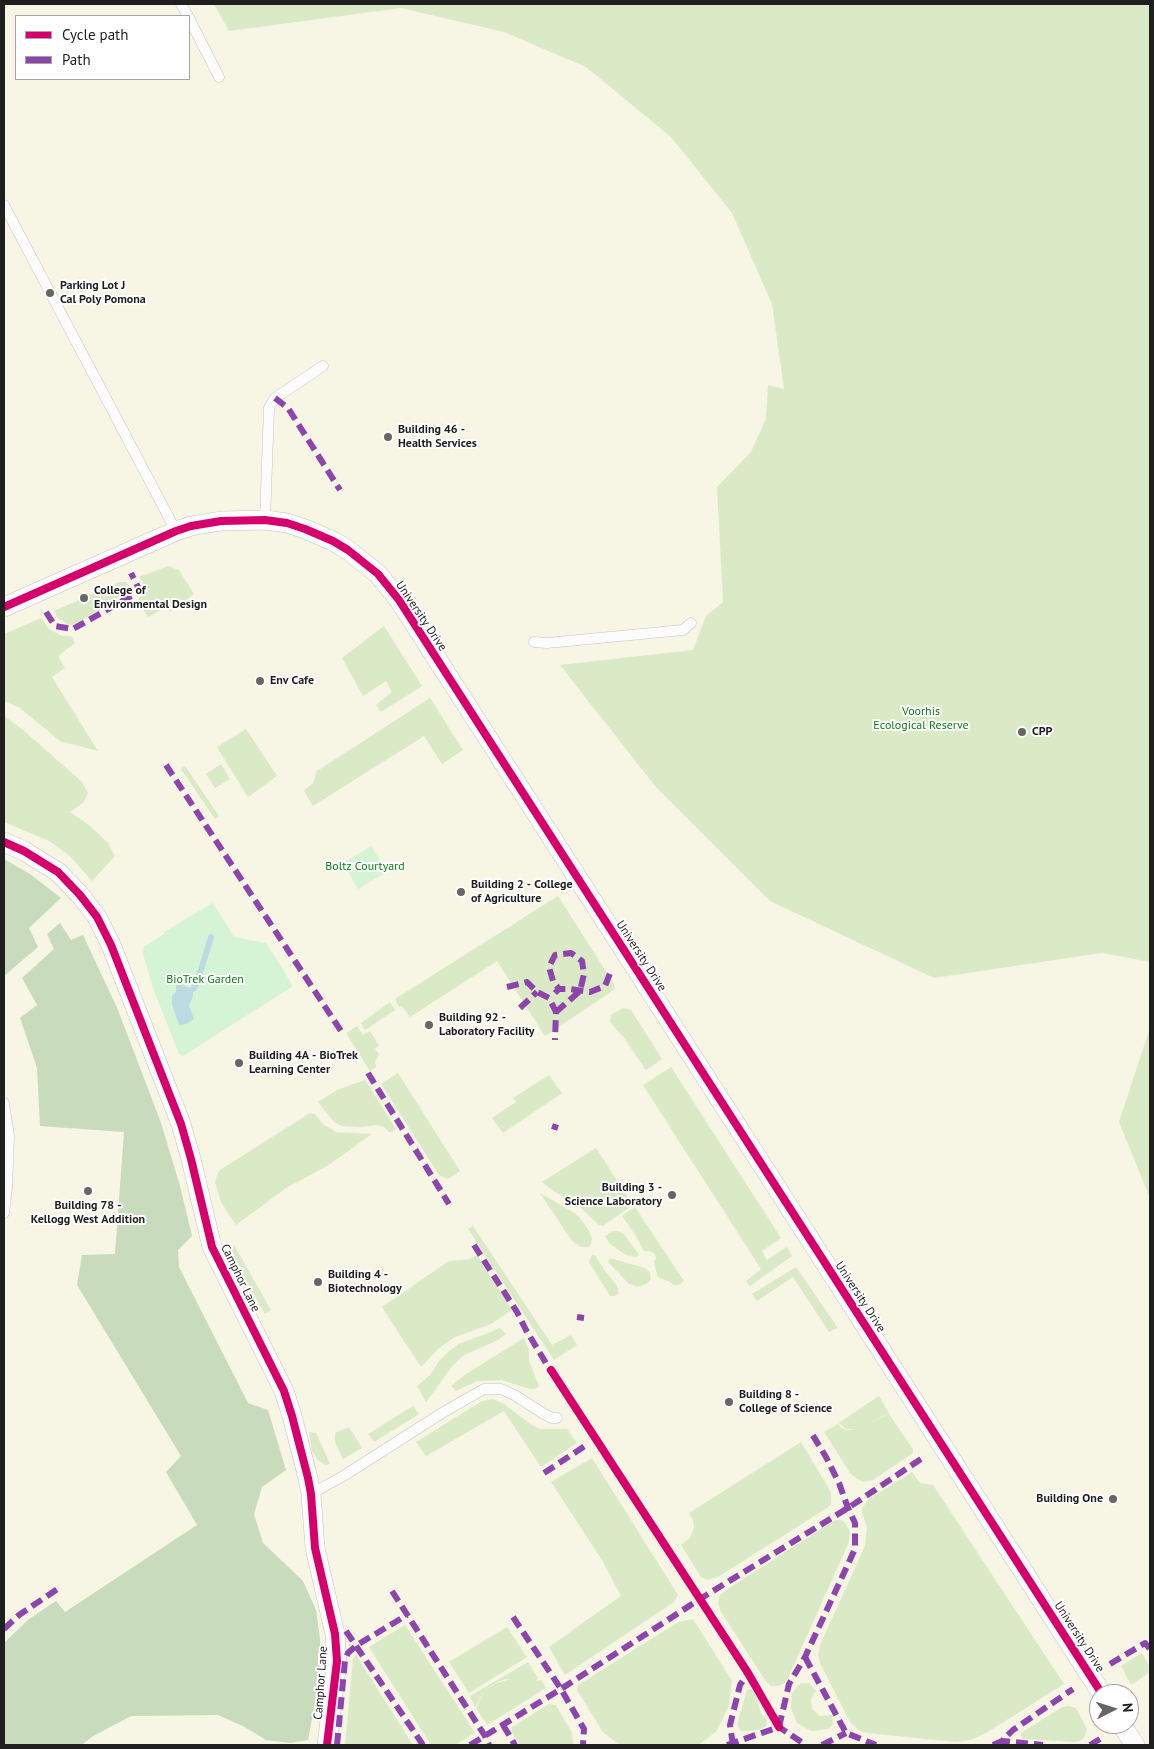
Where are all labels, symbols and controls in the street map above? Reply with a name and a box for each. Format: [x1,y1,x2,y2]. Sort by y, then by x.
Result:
legend [15,15,190,80]
text: Cycle path [62,25,128,44]
text: Path [62,50,91,69]
place label: Parking Lot J Cal Poly Pomona [60,279,146,307]
marker: Parking Lot J Cal Poly Pomona [44,287,56,299]
place label: Building 46 - Health Services [398,423,477,451]
marker: Building 46 - Health Services [382,431,394,443]
street label: University Drive [392,578,450,654]
place label: College of Environmental Design [94,584,207,612]
marker: College of Environmental Design [78,592,90,604]
place label: Env Cafe [270,674,314,688]
marker: Env Cafe [254,675,266,687]
park label: Voorhis Ecological Reserve [873,705,969,733]
place label: CPP [1032,725,1052,739]
marker: CPP [1016,726,1028,738]
park label: Boltz Courtyard [325,860,405,874]
place label: Building 2 - College of Agriculture [471,878,573,906]
marker: Building 2 - College of Agriculture [455,886,467,898]
street label: University Drive [613,918,669,994]
park label: BioTrek Garden [166,973,244,987]
place label: Building 92 - Laboratory Facility [439,1011,535,1039]
marker: Building 92 - Laboratory Facility [423,1019,435,1031]
place label: Building 4A - BioTrek Learning Center [249,1049,358,1077]
marker: Building 4A - BioTrek Learning Center [233,1057,245,1069]
place label: Building 3 - Science Laboratory [565,1181,662,1209]
marker: Building 78 - Kellogg West Addition [82,1185,94,1197]
marker: Building 3 - Science Laboratory [666,1189,678,1201]
place label: Building 78 - Kellogg West Addition [31,1199,145,1227]
street label: Camphor Lane [217,1242,263,1314]
street label: University Drive [832,1259,888,1335]
place label: Building 4 - Biotechnology [328,1268,402,1296]
marker: Building 4 - Biotechnology [312,1276,324,1288]
place label: Building 8 - College of Science [739,1388,832,1416]
marker: Building 8 - College of Science [723,1396,735,1408]
place label: Building One [1036,1492,1103,1506]
marker: Building One [1107,1493,1119,1505]
street label: University Drive [1051,1599,1107,1675]
street label: Camphor Lane [311,1646,331,1720]
north arrow [1089,1684,1139,1734]
text: N [1119,1702,1137,1713]

